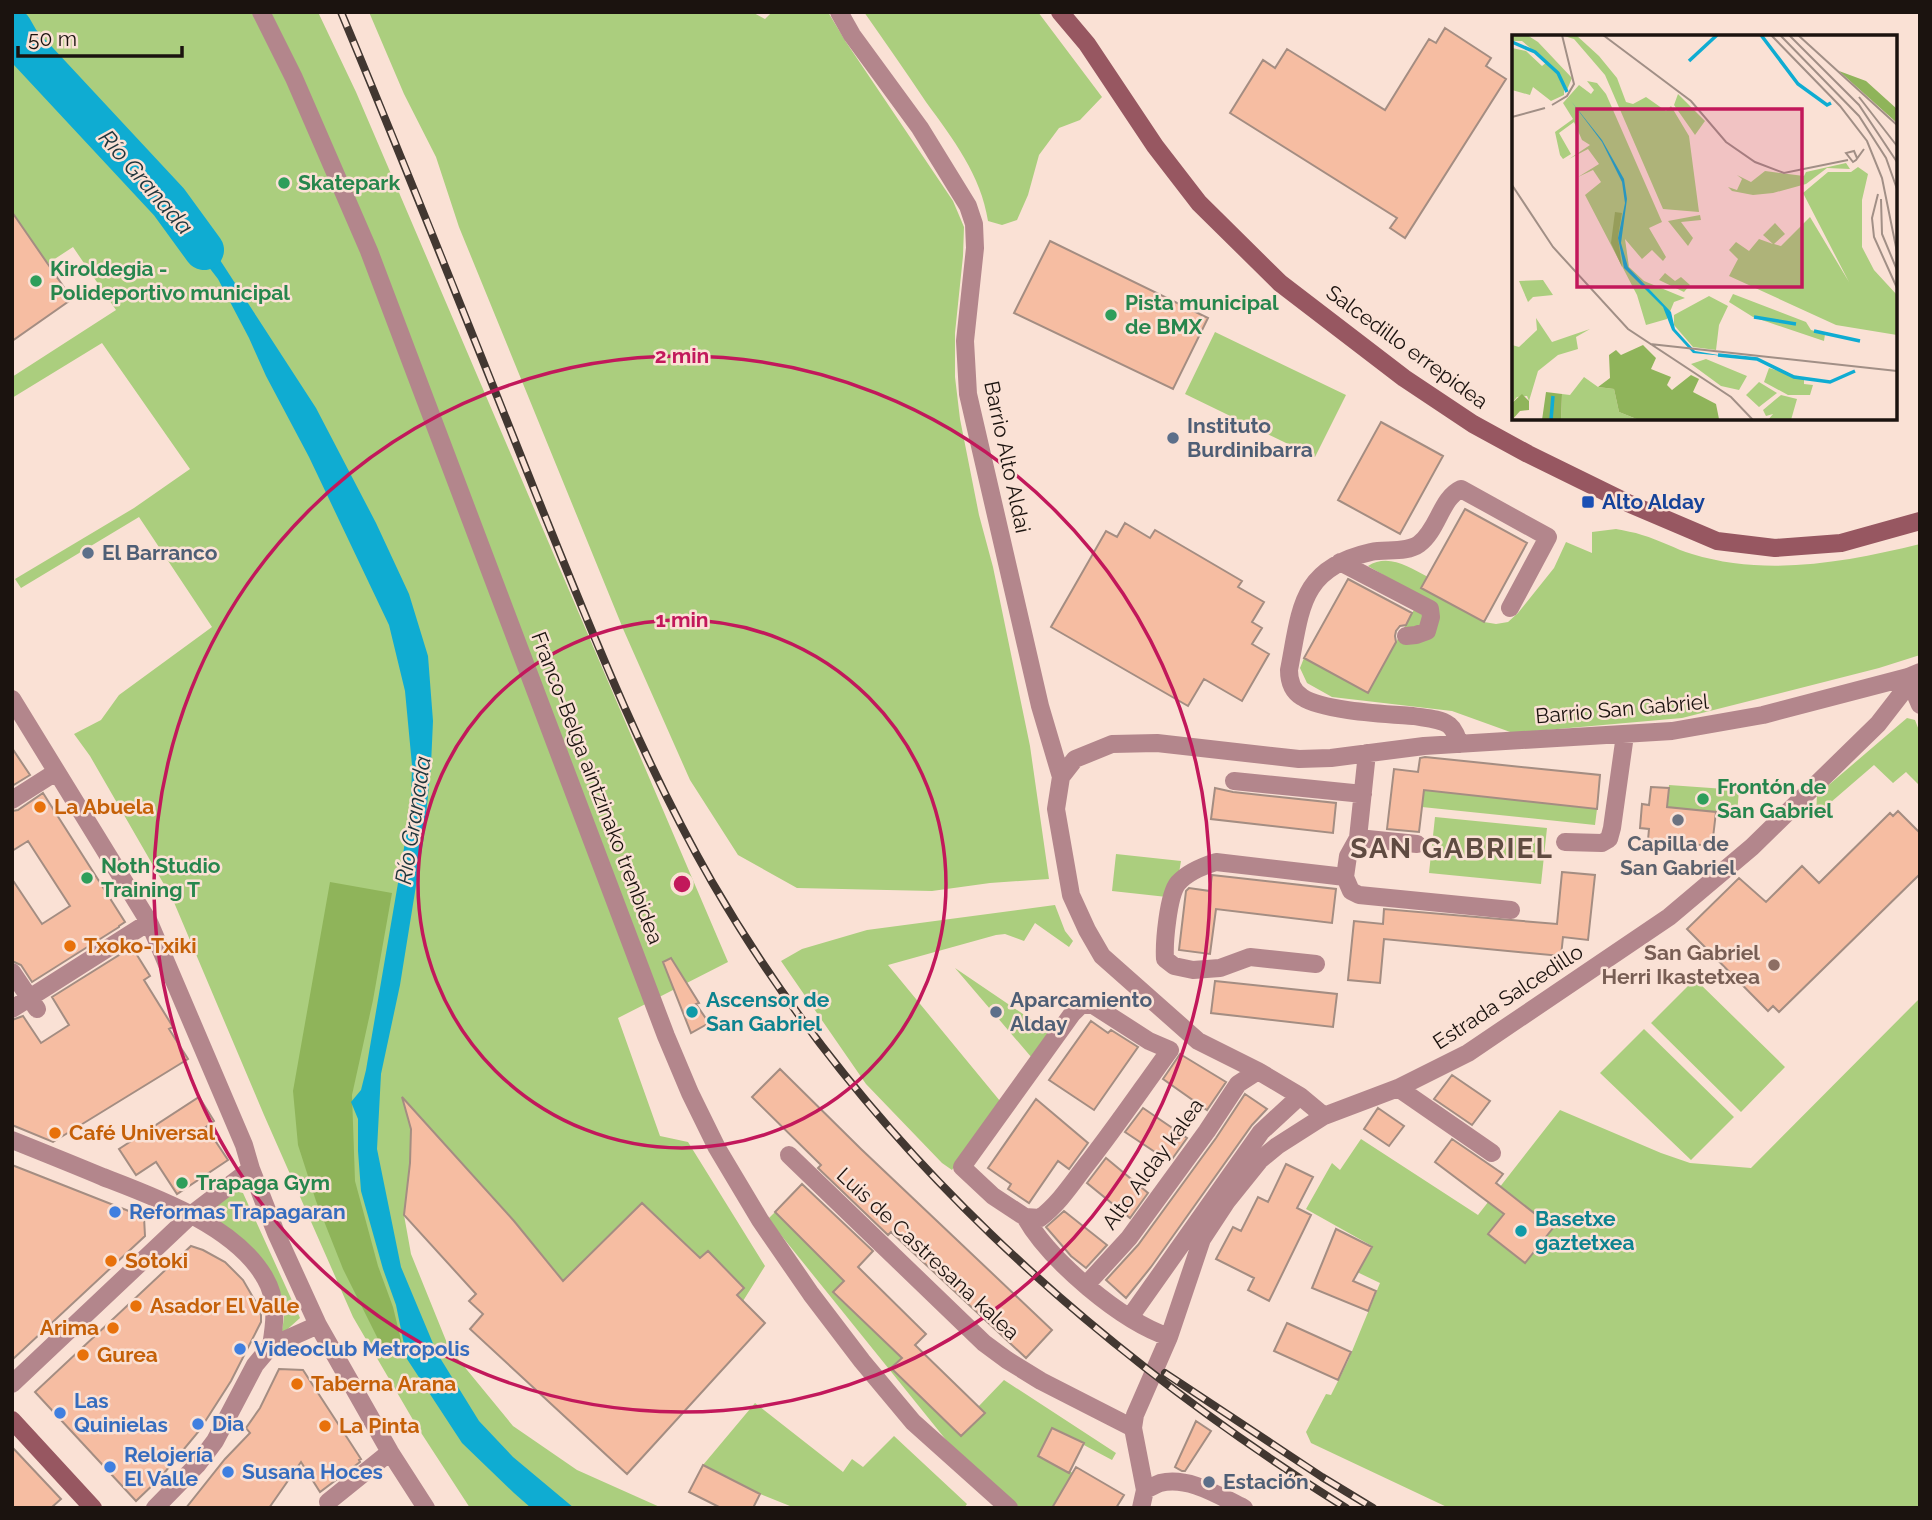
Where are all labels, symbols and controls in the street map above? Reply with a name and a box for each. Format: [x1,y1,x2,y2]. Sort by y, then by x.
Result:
scale bar [18,14,182,58]
text: 50 m [28,26,77,51]
inset map [1512,35,1897,420]
water label: Río Granada [94,124,199,240]
place label: Skatepark [298,170,400,195]
marker: Skatepark [276,175,292,191]
place label: Kiroldegia - Polideportivo municipal [50,256,290,305]
marker: Kiroldegia - Polideportivo municipal [28,273,44,289]
street label: Salcedillo errepidea [1321,279,1493,414]
place label: Pista municipal de BMX [1125,290,1279,339]
marker: Pista municipal de BMX [1103,307,1119,323]
text: 2 min [655,343,709,368]
street label: Barrio Alto Aldai [979,379,1036,535]
place label: Instituto Burdinibarra [1187,413,1313,462]
marker: Instituto Burdinibarra [1165,430,1181,446]
place label: Alto Alday [1602,489,1706,514]
marker: Alto Alday [1580,494,1596,510]
place label: El Barranco [102,540,218,565]
marker: El Barranco [80,545,96,561]
text: 1 min [655,607,709,632]
street label: Franco-Belga aintzinako trenbidea [526,628,669,947]
street label: Barrio San Gabriel [1534,688,1710,729]
water label: Río Granada [389,754,436,886]
place label: Frontón de San Gabriel [1717,774,1833,823]
marker: Frontón de San Gabriel [1695,791,1711,807]
place label: La Abuela [54,794,154,819]
marker: La Abuela [32,799,48,815]
marker: Capilla de San Gabriel [1670,812,1686,828]
place label: Capilla de San Gabriel [1620,831,1736,880]
district label: SAN GABRIEL [1350,832,1554,865]
place label: Noth Studio Training T [101,853,221,902]
marker: Noth Studio Training T [79,870,95,886]
centre of rings [670,872,694,896]
place label: Txoko-Txiki [84,933,197,958]
marker: Txoko-Txiki [62,938,78,954]
street label: Estrada Salcedillo [1428,939,1587,1054]
place label: San Gabriel Herri Ikastetxea [1602,940,1760,989]
marker: San Gabriel Herri Ikastetxea [1766,957,1782,973]
place label: Ascensor de San Gabriel [706,987,830,1036]
place label: Aparcamiento Alday [1010,987,1152,1036]
marker: Ascensor de San Gabriel [684,1004,700,1020]
marker: Aparcamiento Alday [988,1004,1004,1020]
street label: Alto Alday kalea [1097,1093,1209,1234]
place label: Café Universal [69,1120,216,1145]
marker: Café Universal [47,1125,63,1141]
street label: Luis de Castresana kalea [832,1162,1025,1345]
place label: Trapaga Gym [196,1170,330,1195]
marker: Trapaga Gym [174,1175,190,1191]
place label: Reformas Trapagaran [129,1199,346,1224]
marker: Reformas Trapagaran [107,1204,123,1220]
place label: Basetxe gaztetxea [1535,1206,1634,1255]
marker: Basetxe gaztetxea [1513,1223,1529,1239]
place label: Sotoki [125,1248,188,1273]
marker: Sotoki [103,1253,119,1269]
place label: Asador El Valle [150,1293,300,1318]
marker: Asador El Valle [128,1298,144,1314]
place label: Arima [40,1315,99,1340]
marker: Arima [105,1320,121,1336]
place label: Videoclub Metropolis [254,1336,470,1361]
marker: Videoclub Metropolis [232,1341,248,1357]
place label: Gurea [97,1342,158,1367]
marker: Gurea [75,1347,91,1363]
place label: Taberna Arana [311,1371,456,1396]
marker: Taberna Arana [289,1376,305,1392]
place label: Las Quinielas [74,1388,168,1437]
marker: Las Quinielas [52,1405,68,1421]
place label: Dia [212,1411,244,1436]
place label: La Pinta [339,1413,420,1438]
marker: Dia [190,1416,206,1432]
marker: La Pinta [317,1418,333,1434]
place label: Relojería El Valle [124,1442,213,1491]
marker: Relojería El Valle [102,1459,118,1475]
place label: Susana Hoces [242,1459,383,1484]
marker: Susana Hoces [220,1464,236,1480]
place label: Estación [1223,1469,1309,1494]
marker: Estación [1201,1474,1217,1490]

